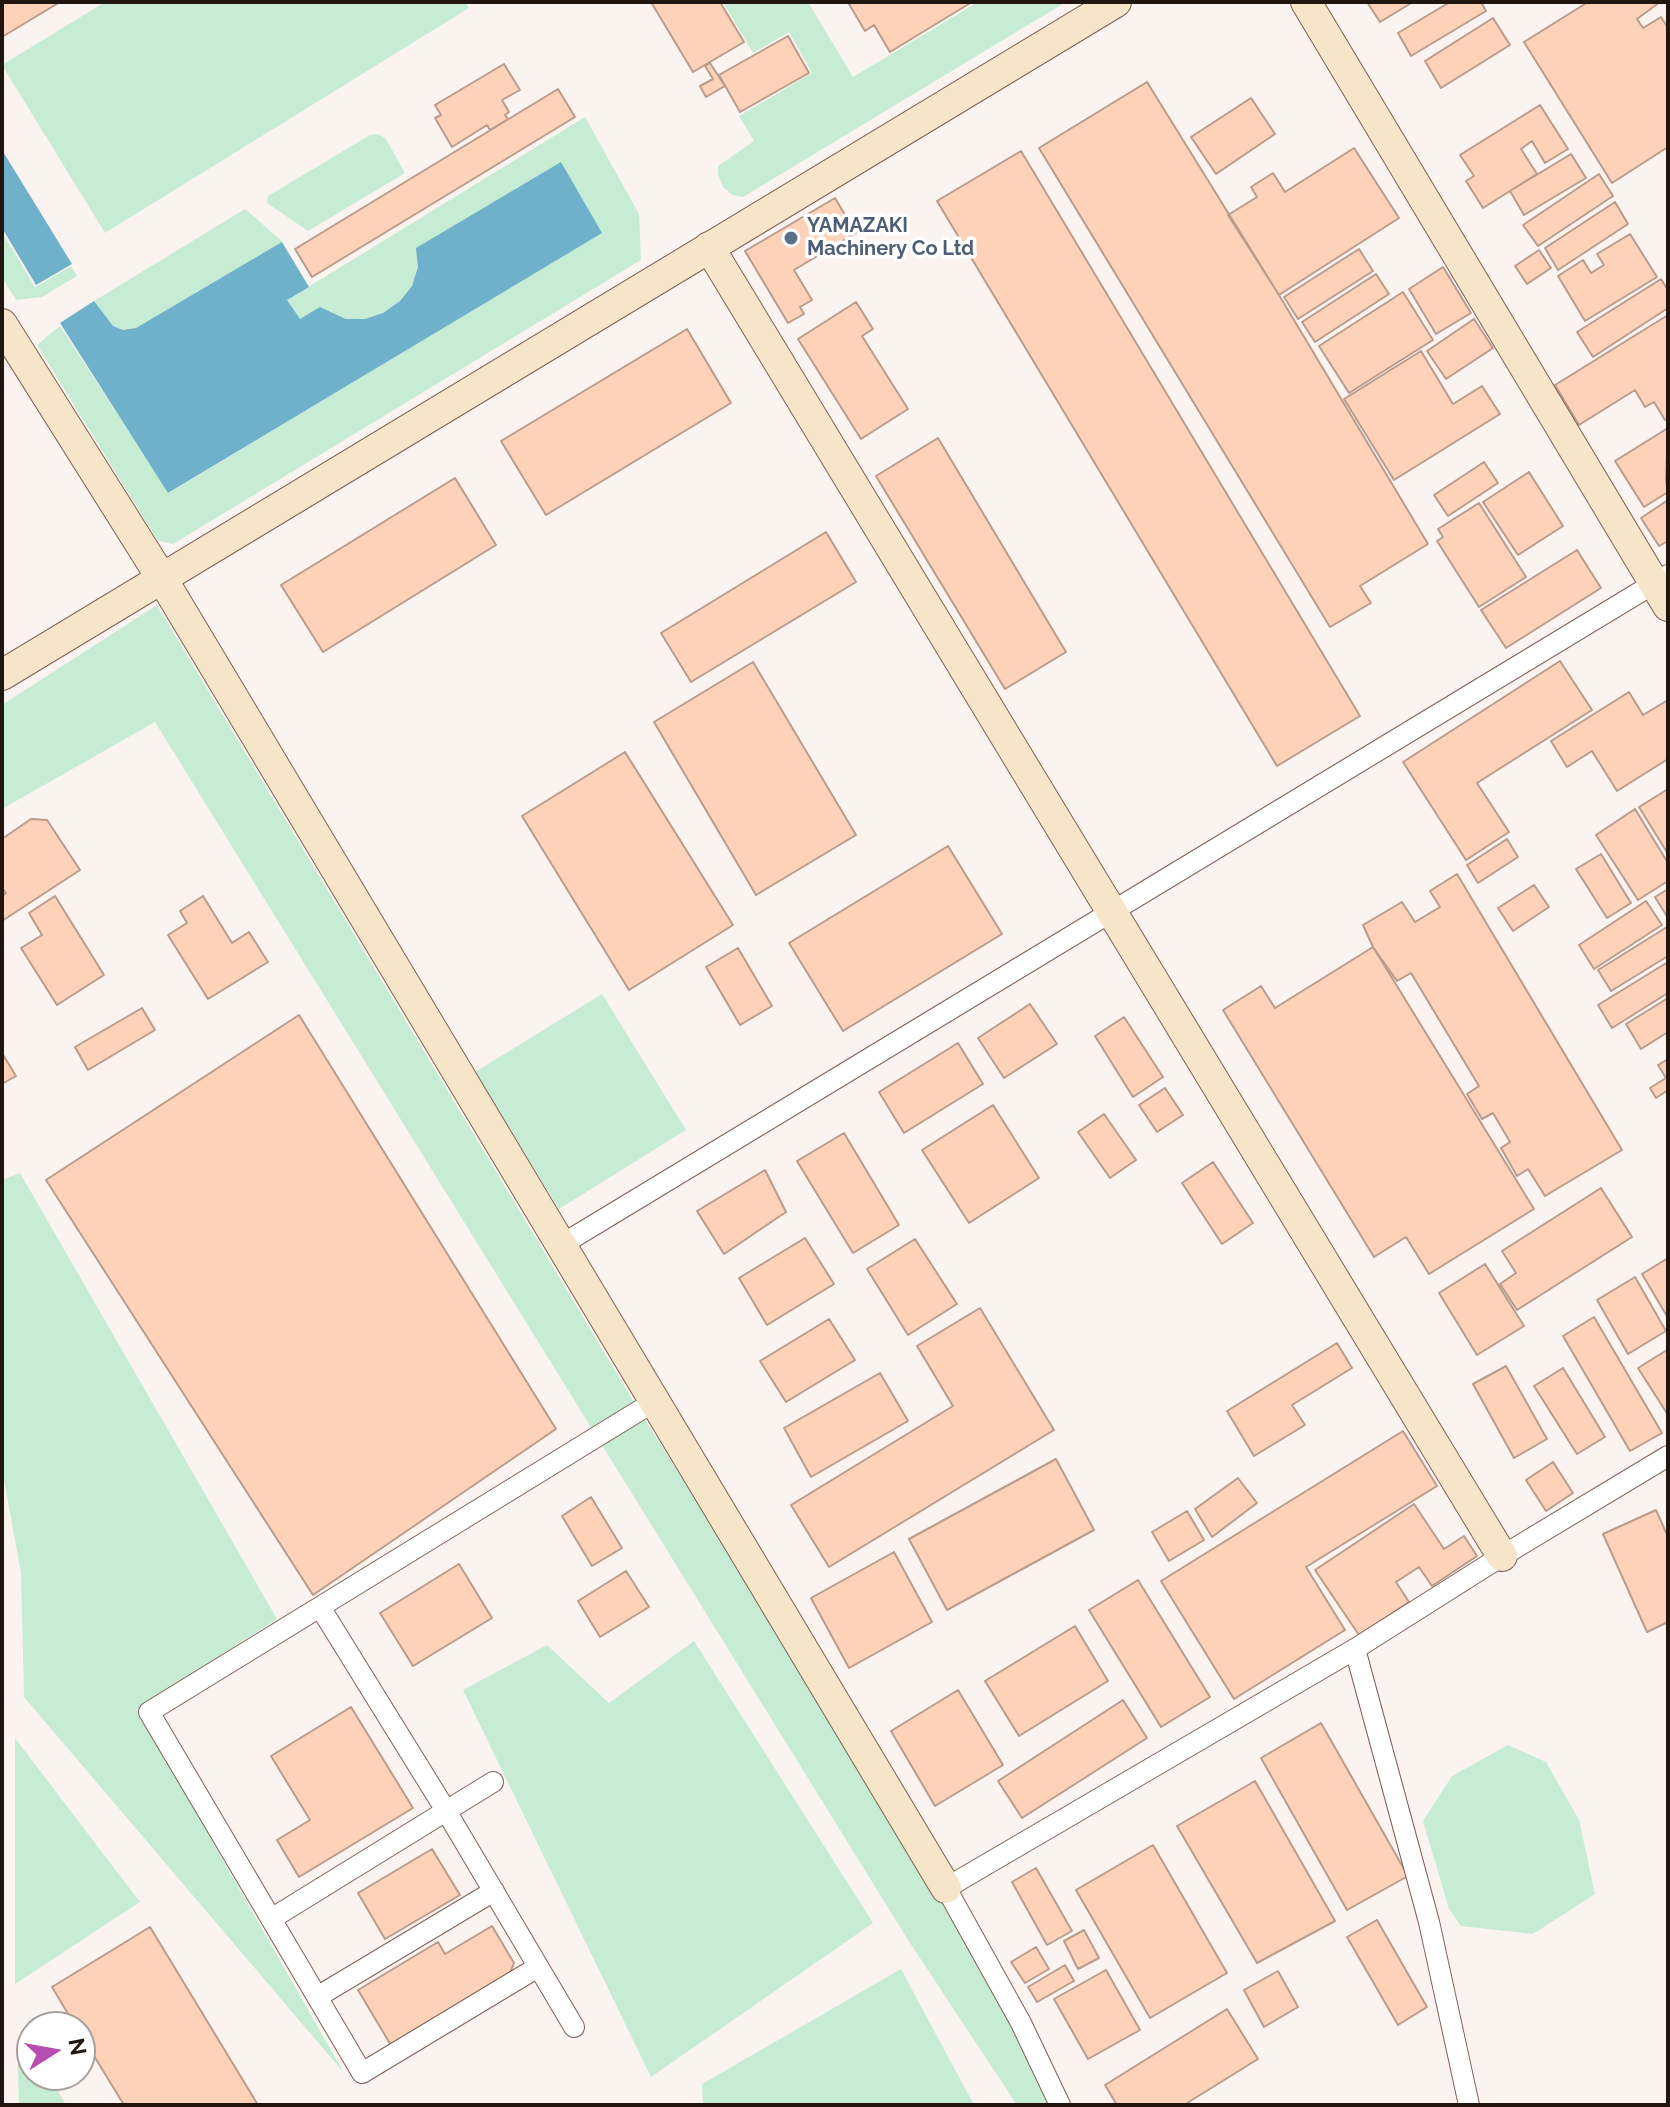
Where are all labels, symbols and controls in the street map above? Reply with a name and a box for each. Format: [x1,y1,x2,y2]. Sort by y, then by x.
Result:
place label: YAMAZAKI Machinery Co Ltd [807,214,974,261]
marker: YAMAZAKI Machinery Co Ltd [782,229,800,247]
north arrow [16,2011,96,2091]
text: N [63,2036,92,2058]

